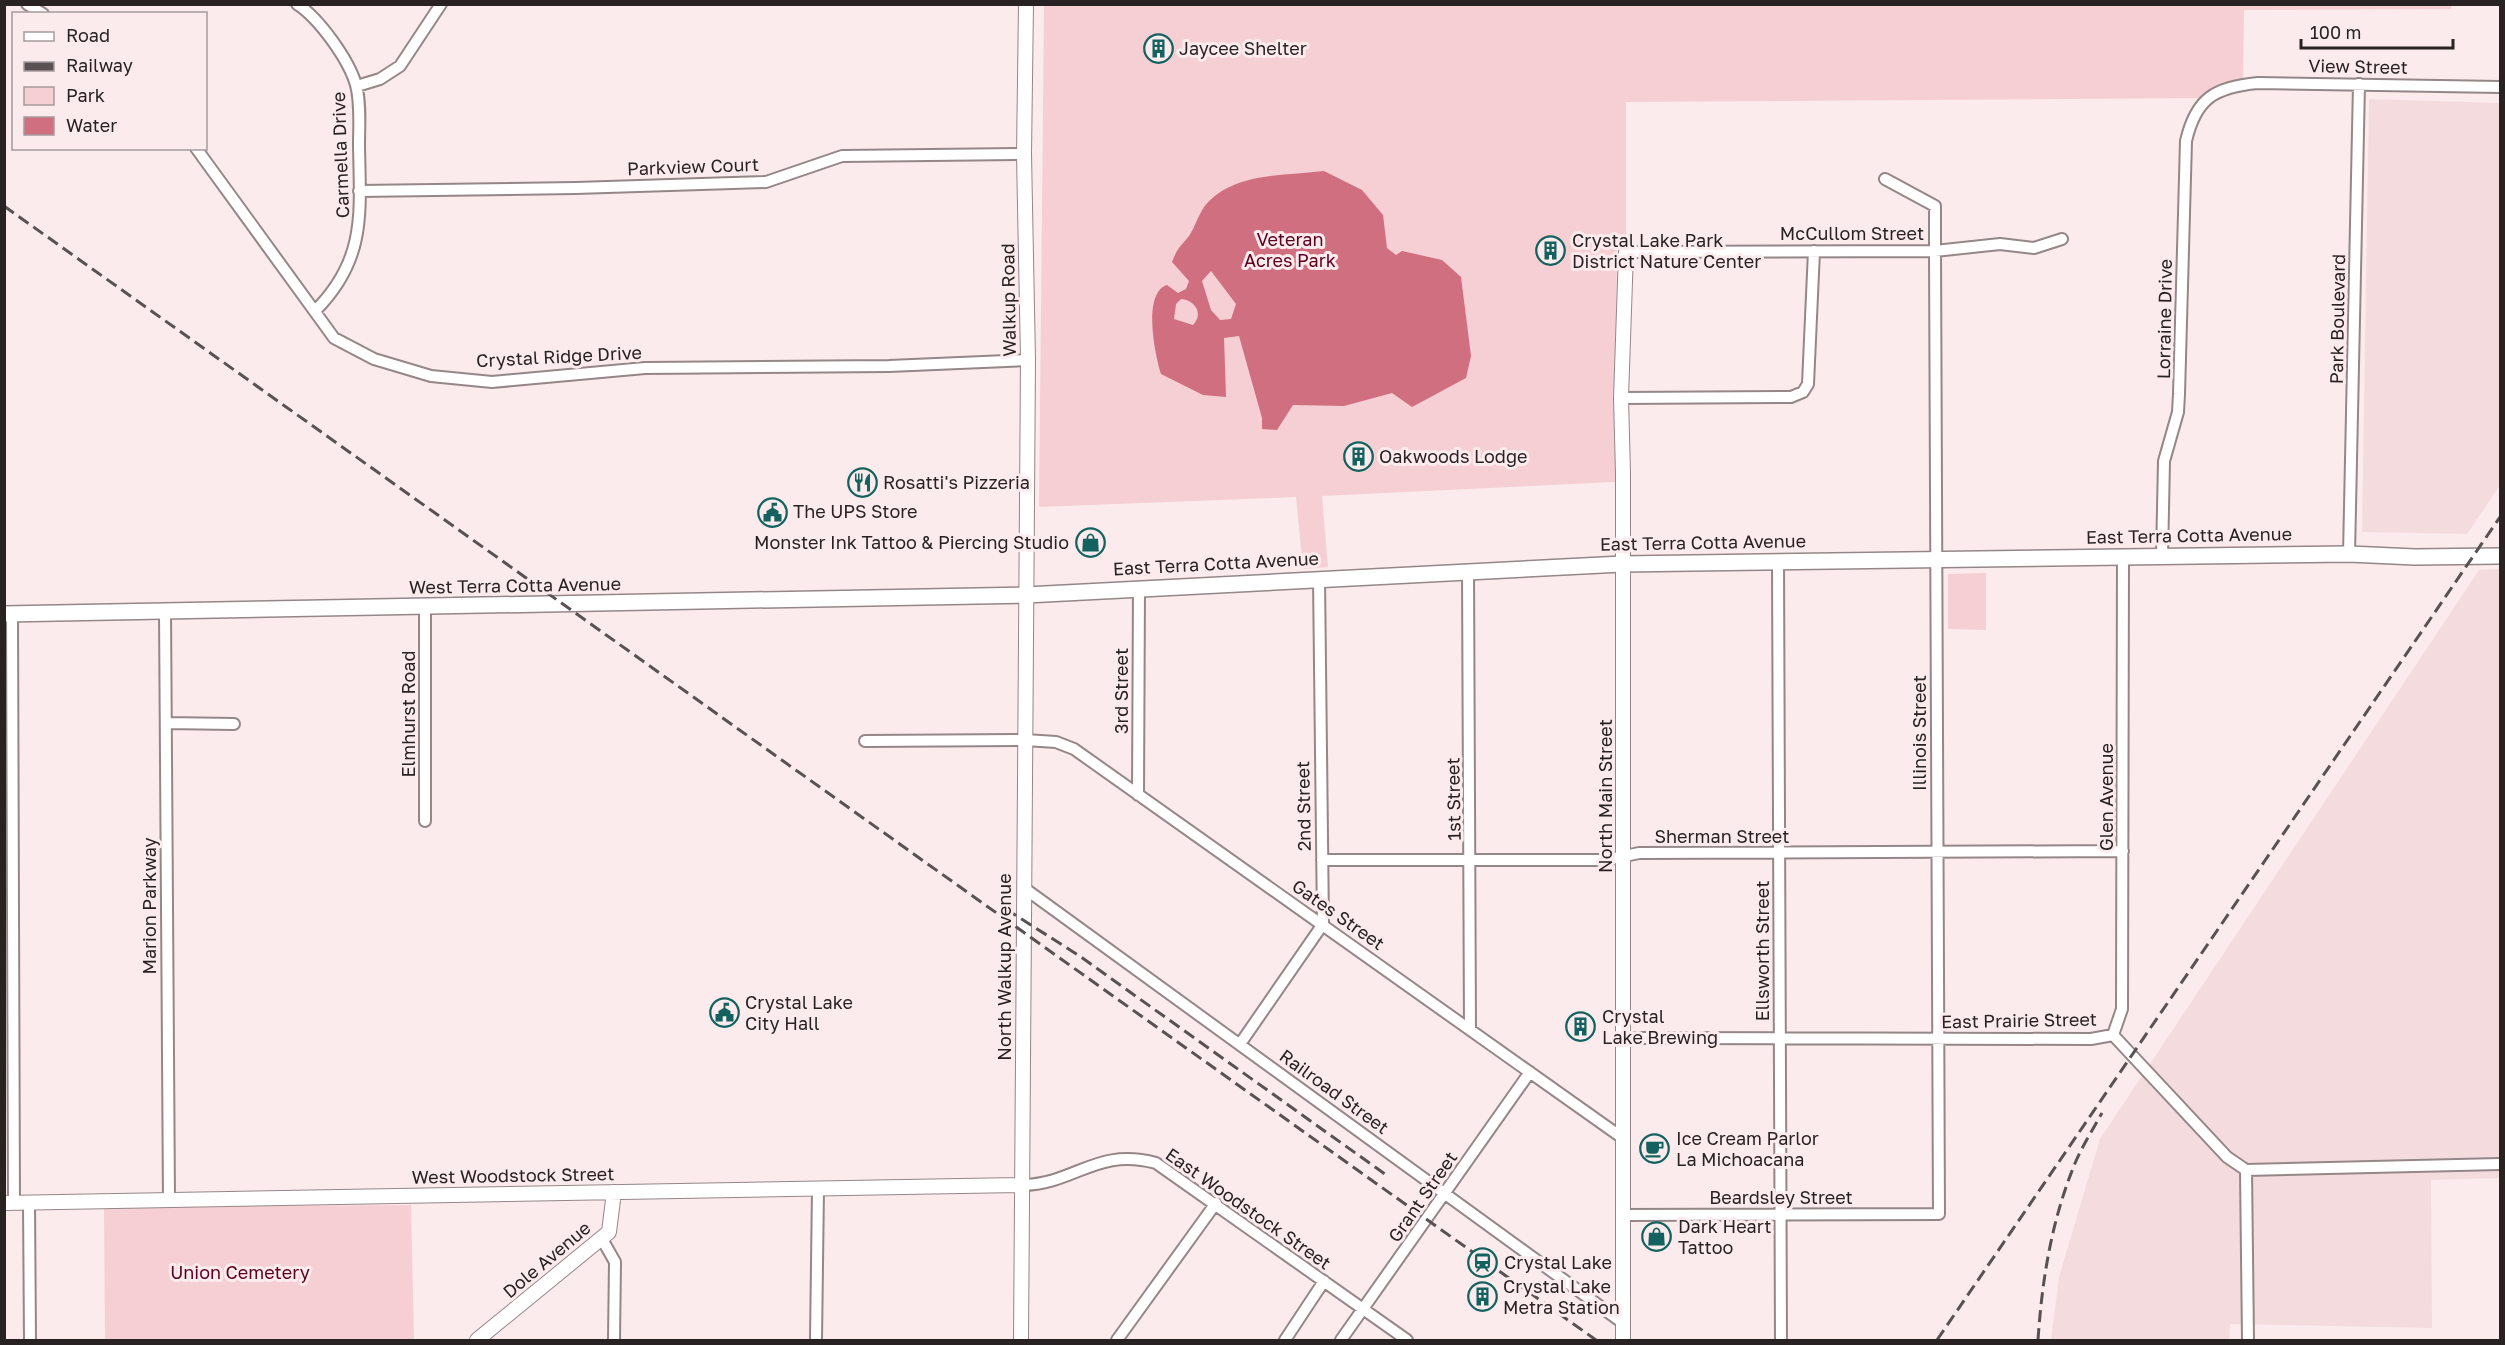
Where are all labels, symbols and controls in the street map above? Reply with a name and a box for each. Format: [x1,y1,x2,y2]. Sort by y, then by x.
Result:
legend [12,12,207,150]
scale bar [2301,12,2452,50]
text: 100 m [2310,21,2361,43]
text: Road [66,24,110,46]
building icon: Jaycee Shelter [1142,33,1174,65]
place label: Jaycee Shelter [1179,37,1307,59]
text: Railway [66,54,133,76]
street label: View Street [2308,54,2408,78]
text: Park [66,84,105,106]
street label: Carmella Drive [327,91,353,219]
text: Water [66,114,117,136]
street label: Parkview Court [627,153,759,179]
street label: McCullom Street [1780,222,1924,244]
park label: Veteran Acres Park [1244,228,1336,271]
place label: Crystal Lake Park District Nature Center [1572,229,1761,272]
building icon: Crystal Lake Park District Nature Center [1535,235,1567,267]
street label: Walkup Road [996,243,1020,357]
street label: Park Boulevard [2325,254,2349,384]
street label: Lorraine Drive [2152,259,2176,379]
street label: Crystal Ridge Drive [476,341,642,371]
building icon: Oakwoods Lodge [1342,441,1374,473]
place label: Oakwoods Lodge [1379,445,1527,467]
restaurant icon: Rosatti's Pizzeria [846,467,878,499]
place label: Rosatti's Pizzeria [883,471,1030,493]
public building icon: The UPS Store [756,496,788,528]
place label: The UPS Store [793,500,918,522]
street label: East Terra Cotta Avenue [2086,522,2292,548]
shop icon: Monster Ink Tattoo & Piercing Studio [1074,527,1106,559]
street label: East Terra Cotta Avenue [1600,529,1806,555]
place label: Monster Ink Tattoo & Piercing Studio [754,531,1069,553]
street label: East Terra Cotta Avenue [1112,547,1319,579]
street label: West Terra Cotta Avenue [409,572,621,598]
street label: 3rd Street [1110,648,1132,734]
street label: Elmhurst Road [397,651,419,778]
street label: Illinois Street [1908,675,1930,791]
street label: North Main Street [1594,719,1616,873]
street label: Glen Avenue [2095,743,2117,851]
street label: 1st Street [1441,757,1465,841]
street label: 2nd Street [1291,761,1315,851]
street label: Sherman Street [1655,825,1790,847]
street label: Marion Parkway [138,837,160,975]
street label: North Walkup Avenue [993,873,1015,1061]
street label: Gates Street [1288,874,1389,954]
street label: Ellsworth Street [1751,881,1773,1021]
place label: Crystal Lake City Hall [745,991,853,1034]
public building icon: Crystal Lake City Hall [708,997,740,1029]
place label: Crystal Lake Brewing [1602,1005,1718,1048]
street label: East Prairie Street [1941,1008,2097,1032]
building icon: Crystal Lake Brewing [1565,1011,1597,1043]
street label: Railroad Street [1276,1044,1393,1138]
place label: Ice Cream Parlor La Michoacana [1676,1127,1819,1170]
cafe icon: Ice Cream Parlor La Michoacana [1639,1133,1671,1165]
street label: East Woodstock Street [1162,1143,1335,1274]
street label: Grant Street [1383,1147,1461,1246]
street label: West Woodstock Street [411,1162,615,1188]
street label: Beardsley Street [1709,1186,1853,1208]
place label: Dark Heart Tattoo [1678,1215,1771,1258]
street label: Dole Avenue [498,1216,595,1302]
shop icon: Dark Heart Tattoo [1641,1221,1673,1253]
station icon: Crystal Lake [1467,1247,1499,1279]
place label: Crystal Lake [1504,1251,1612,1273]
park label: Union Cemetery [170,1261,310,1283]
place label: Crystal Lake Metra Station [1503,1275,1620,1318]
building icon: Crystal Lake Metra Station [1466,1281,1498,1313]

